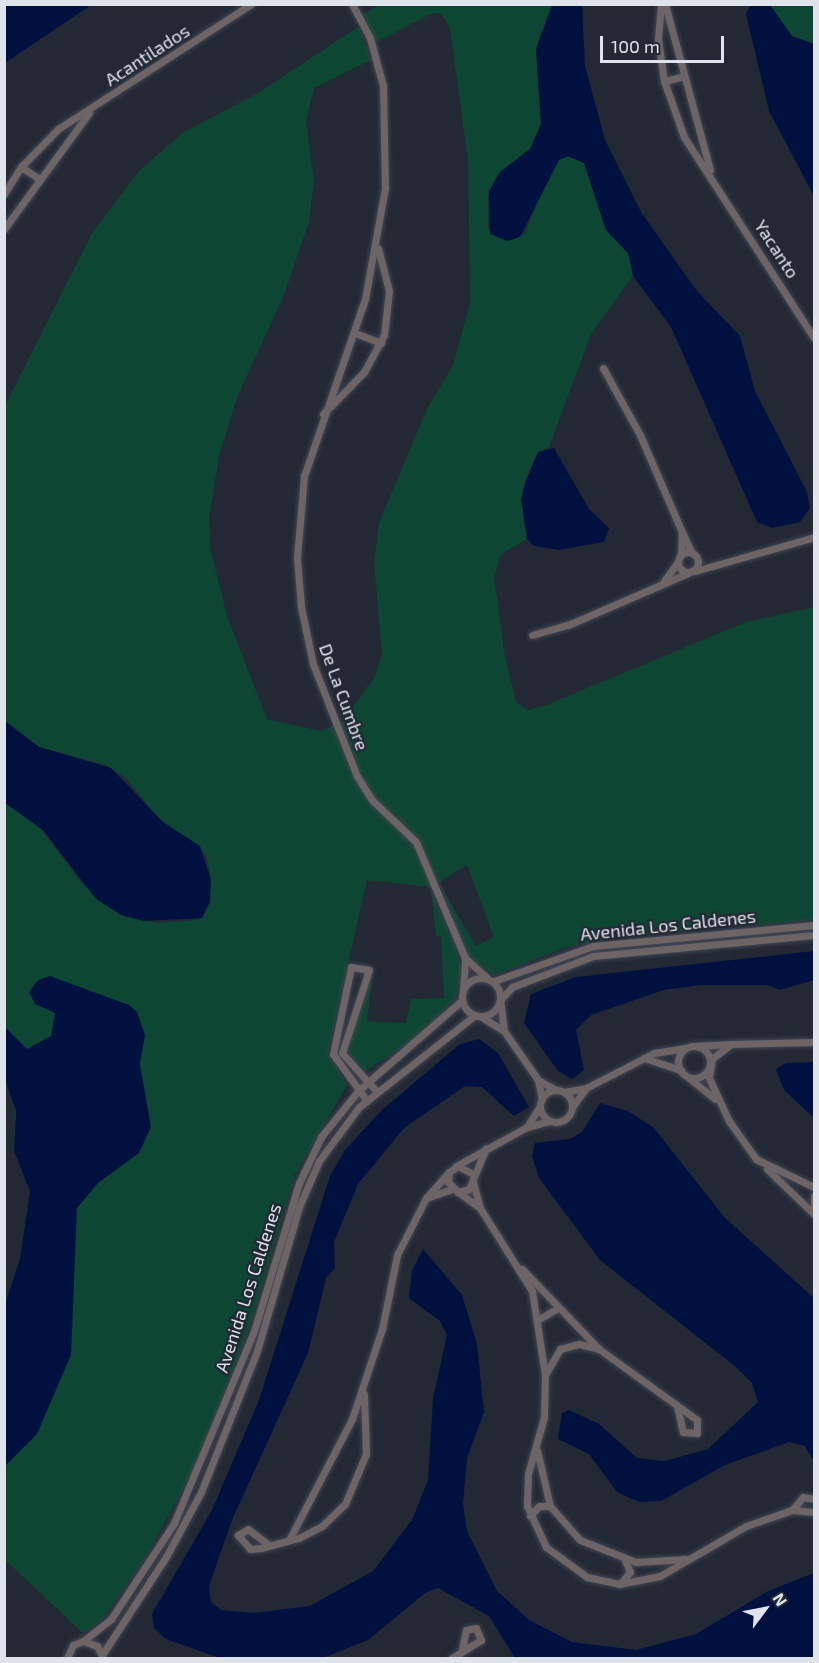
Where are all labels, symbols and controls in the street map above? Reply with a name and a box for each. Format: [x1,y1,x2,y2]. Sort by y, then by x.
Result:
street label: Acantilados [101,20,193,90]
scale bar [603,24,728,62]
text: 100 m [611,35,660,57]
street label: Yacanto [750,216,804,282]
street label: De La Cumbre [315,641,373,753]
street label: Avenida Los Caldenes [579,905,757,945]
street label: Avenida Los Caldenes [210,1201,286,1375]
north arrow [735,1579,795,1639]
text: N [770,1589,792,1609]

